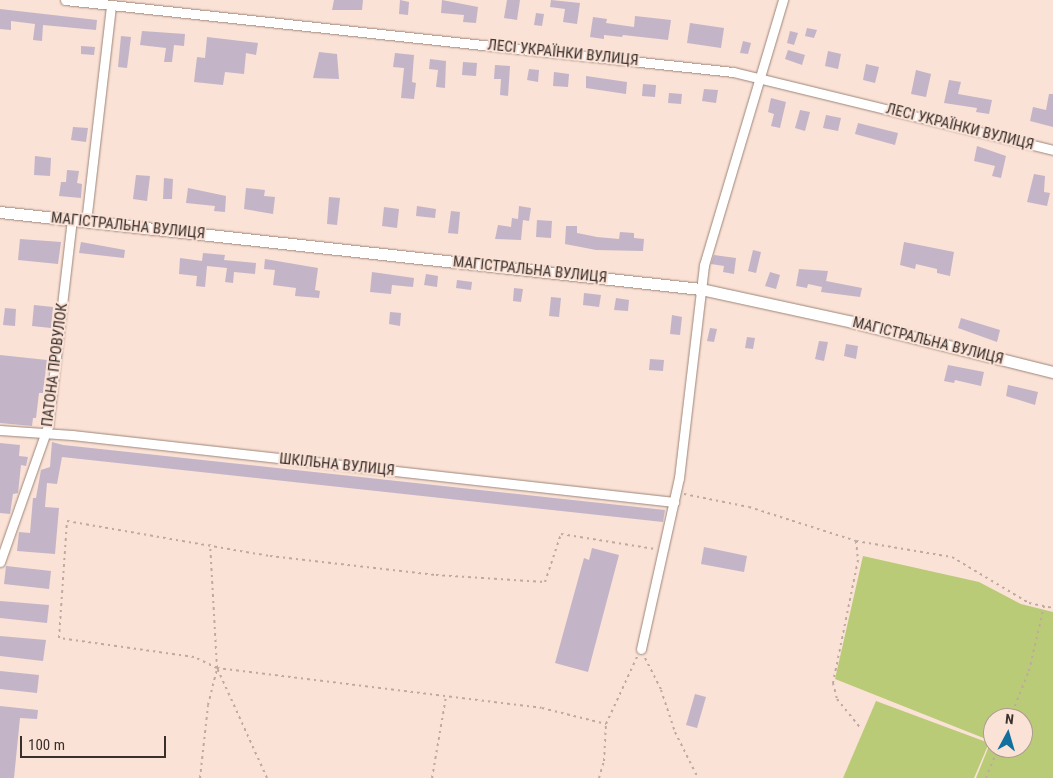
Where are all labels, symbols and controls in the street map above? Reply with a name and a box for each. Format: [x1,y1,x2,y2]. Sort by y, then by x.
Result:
street label: ЛЕСІ УКРАЇНКИ ВУЛИЦЯ [487,36,639,70]
street label: ЛЕСІ УКРАЇНКИ ВУЛИЦЯ [884,100,1036,154]
street label: МАГІСТРАЛЬНА ВУЛИЦЯ [50,209,206,243]
street label: МАГІСТРАЛЬНА ВУЛИЦЯ [452,253,608,287]
street label: ПАТОНА ПРОВУЛОК [38,302,72,428]
street label: МАГІСТРАЛЬНА ВУЛИЦЯ [851,314,1005,368]
street label: ШКІЛЬНА ВУЛИЦЯ [278,450,396,480]
north arrow [983,708,1033,758]
text: N [1004,711,1015,727]
scale bar [22,726,169,758]
text: 100 m [28,736,65,754]

